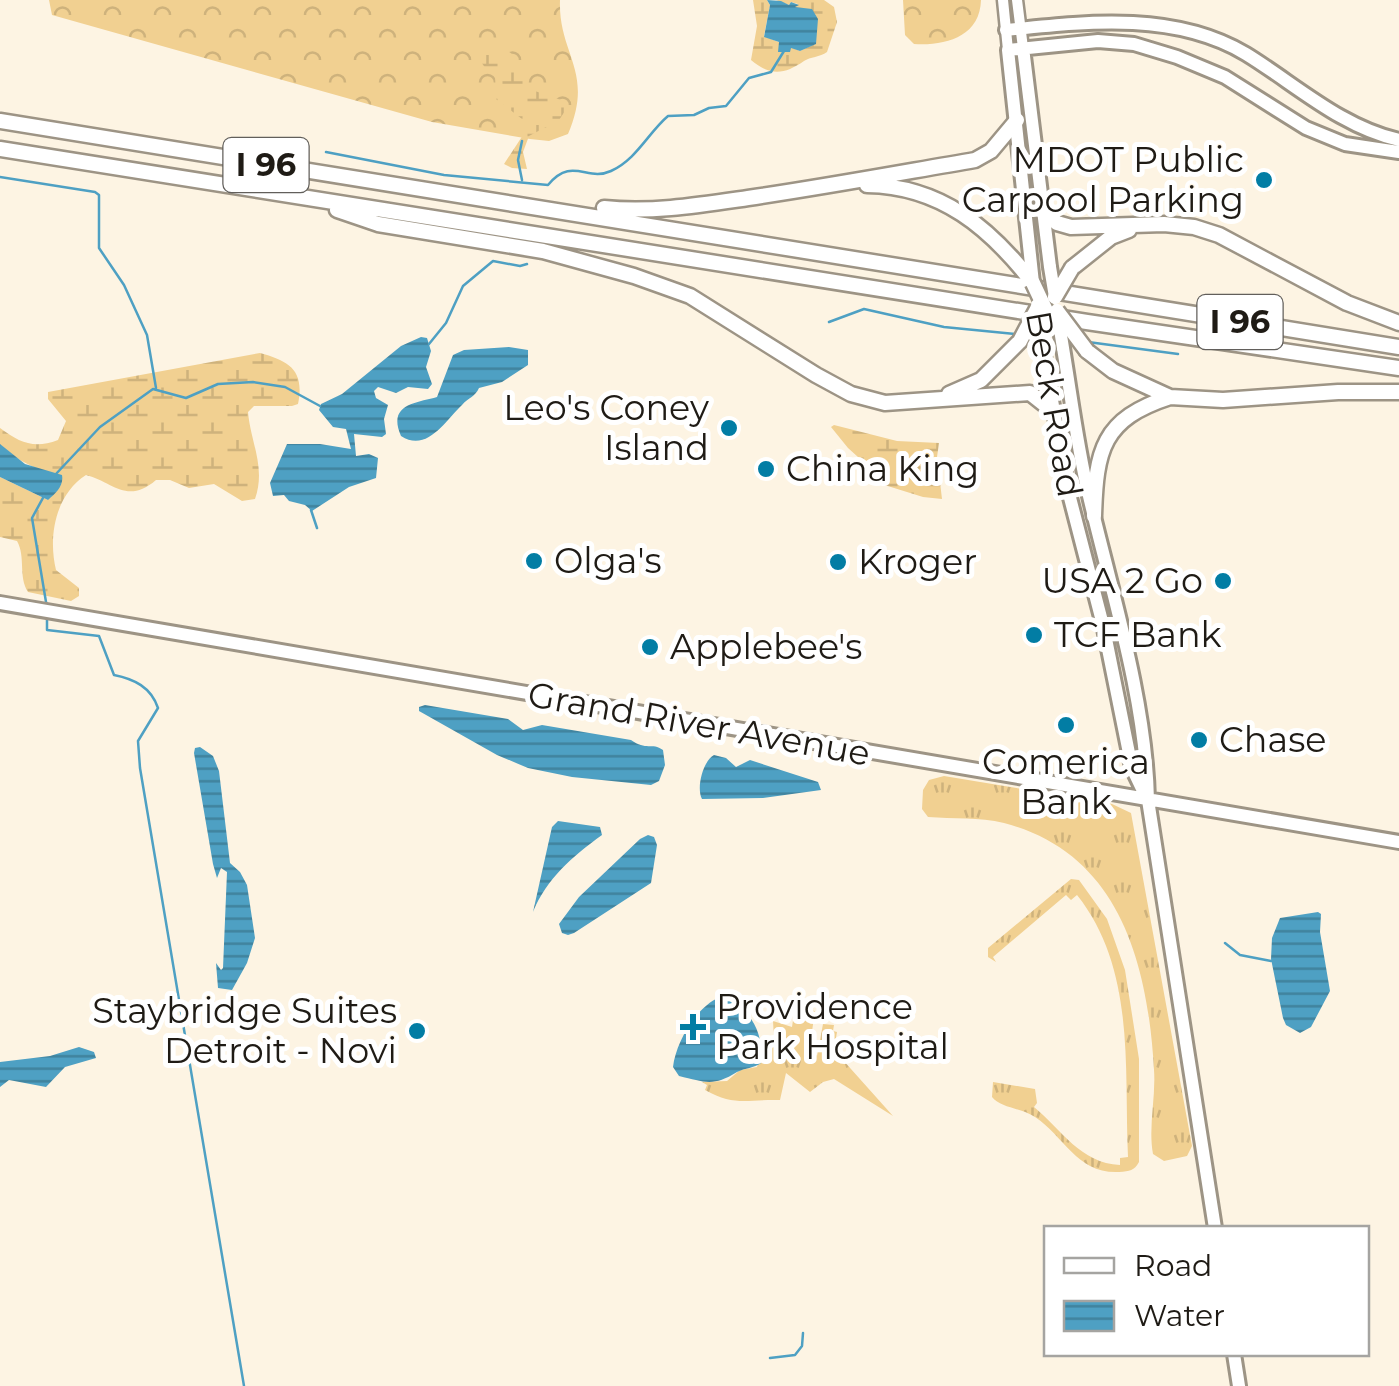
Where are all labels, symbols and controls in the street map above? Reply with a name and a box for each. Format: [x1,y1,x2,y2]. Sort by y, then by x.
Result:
road number: I 96 [224,138,308,192]
place label: MDOT Public Carpool Parking [962,138,1244,221]
marker: MDOT Public Carpool Parking [1253,169,1275,191]
road number: I 96 [1198,295,1282,349]
street label: Beck Road [1017,307,1092,501]
place label: Leo's Coney Island [503,386,709,469]
marker: Leo's Coney Island [718,417,740,439]
place label: China King [786,447,979,490]
marker: China King [755,458,777,480]
place label: Olga's [554,539,662,582]
place label: Kroger [858,540,977,583]
marker: Olga's [523,550,545,572]
marker: Kroger [827,551,849,573]
place label: USA 2 Go [1041,559,1203,602]
marker: USA 2 Go [1212,570,1234,592]
place label: TCF Bank [1054,613,1222,656]
marker: TCF Bank [1023,624,1045,646]
place label: Applebee's [670,625,862,668]
marker: Applebee's [639,636,661,658]
street label: Grand River Avenue [525,672,873,775]
marker: Comerica Bank [1055,714,1077,736]
place label: Chase [1219,718,1326,761]
marker: Chase [1188,729,1210,751]
place label: Comerica Bank [982,740,1150,823]
place label: Providence Park Hospital [716,985,949,1068]
place label: Staybridge Suites Detroit - Novi [92,989,397,1072]
marker: Providence Park Hospital [680,1014,706,1040]
marker: Staybridge Suites Detroit - Novi [406,1020,428,1042]
legend [1044,1226,1369,1356]
text: Road [1134,1247,1212,1284]
text: Water [1134,1297,1225,1334]

